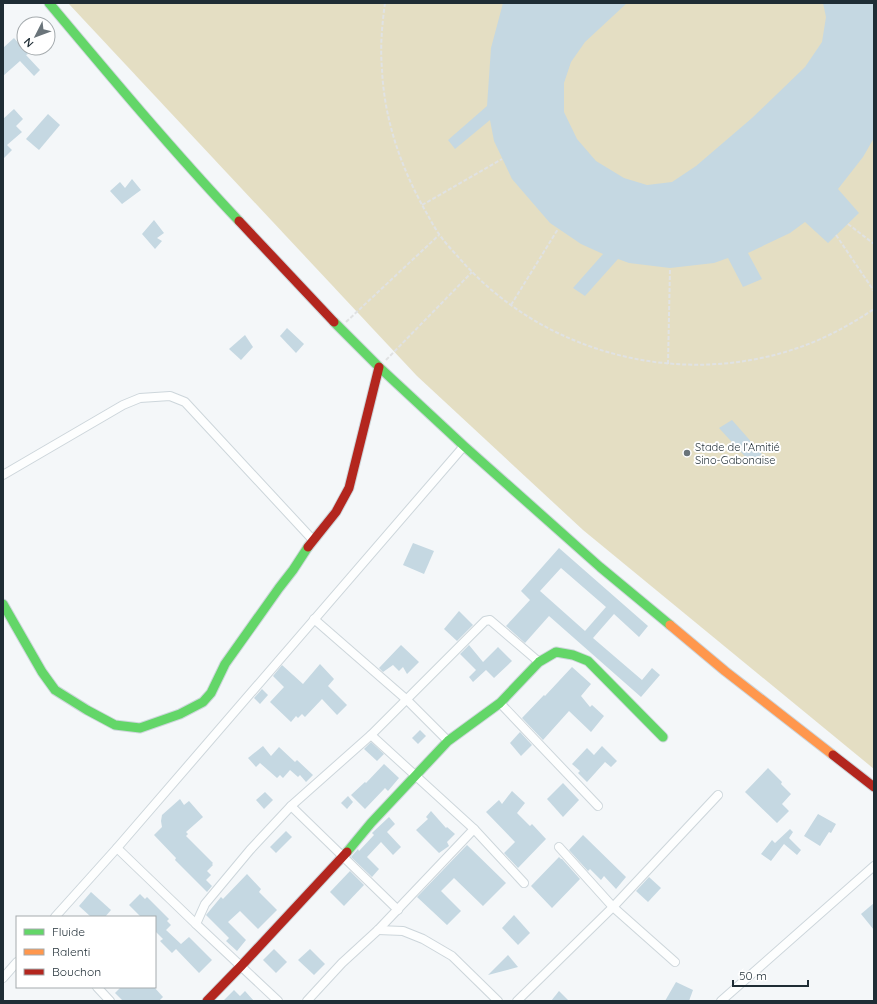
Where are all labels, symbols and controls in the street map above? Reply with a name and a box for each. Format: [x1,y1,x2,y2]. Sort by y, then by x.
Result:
north arrow [16,16,56,56]
text: N [21,35,36,50]
place label: Stade de l’Amitié Sino-Gabonaise [695,440,780,467]
marker: Stade de l’Amitié Sino-Gabonaise [682,448,692,458]
legend [16,916,156,988]
text: Fluide [52,924,85,939]
text: Ralenti [52,944,90,959]
scale bar [733,962,808,988]
text: Bouchon [52,964,101,979]
text: 50 m [739,968,767,983]

